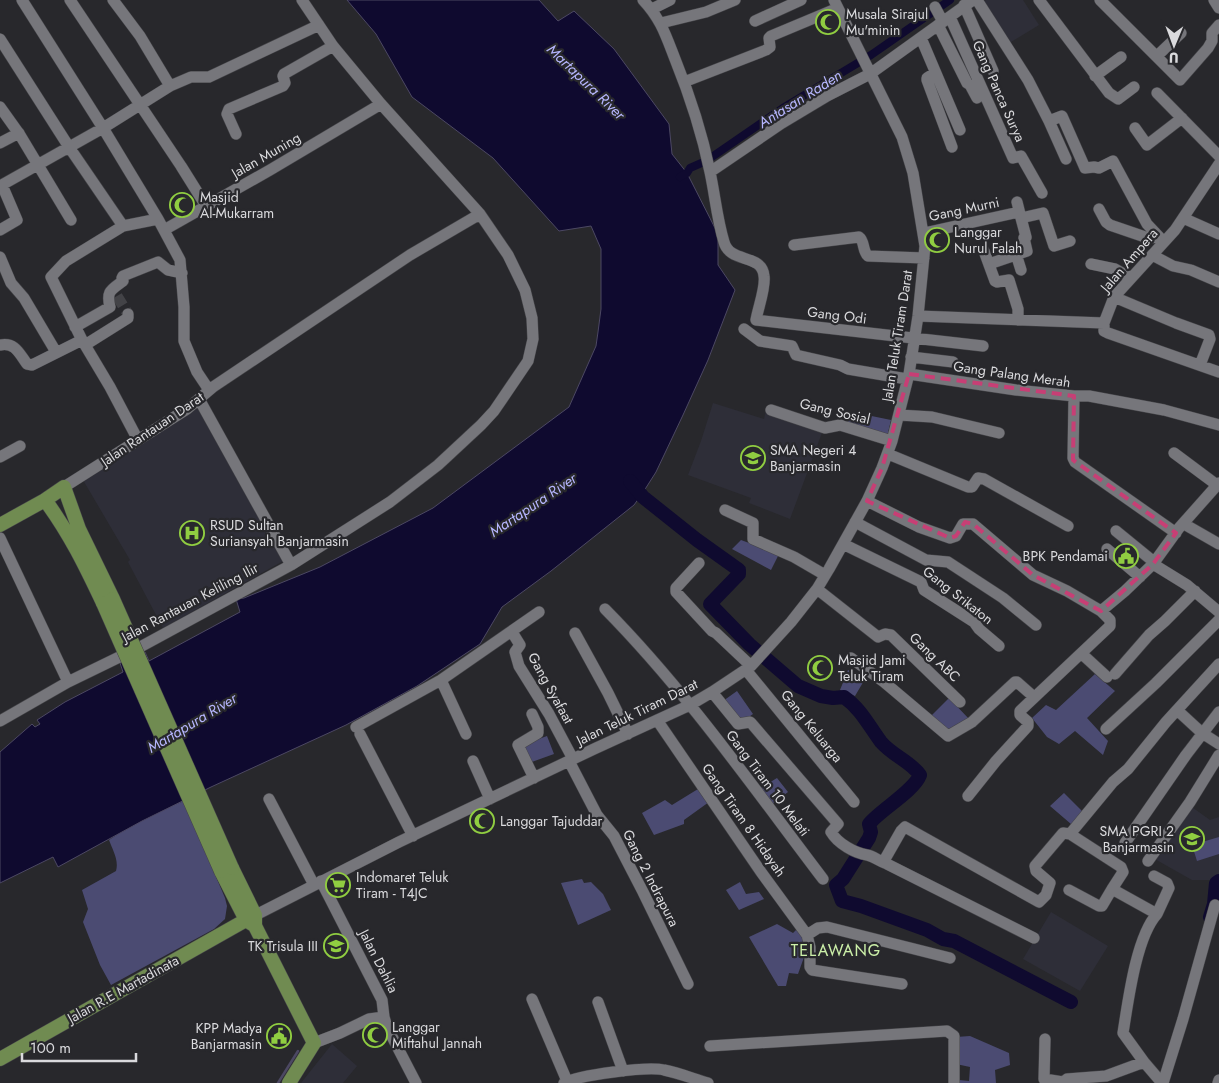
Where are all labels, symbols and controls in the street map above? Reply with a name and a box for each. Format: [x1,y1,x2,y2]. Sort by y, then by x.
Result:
place label: Musala Sirajul Mu'minin [846,4,928,40]
mosque icon: Musala Sirajul Mu'minin [815,9,841,35]
north arrow [1149,20,1199,70]
street label: Gang Panca Surya [968,37,1030,145]
water label: Martapura River [542,39,631,126]
text: U [1169,48,1179,68]
water label: Antasan Raden [753,64,846,134]
street label: Jalan Muning [226,127,304,184]
place label: Masjid Al-Mukarram [200,187,274,223]
mosque icon: Masjid Al-Mukarram [169,192,195,218]
street label: Gang Murni [927,192,1001,226]
place label: Langgar Nurul Falah [954,222,1022,258]
street label: Jalan Ampera [1094,224,1162,298]
mosque icon: Langgar Nurul Falah [924,227,950,253]
street label: Jalan Teluk Tiram Darat [876,268,917,405]
street label: Gang Odi [806,301,868,329]
street label: Gang Palang Merah [952,356,1072,392]
street label: Jalan Rantauan Darat [95,387,208,472]
street label: Gang Sosial [798,393,872,429]
place label: SMA Negeri 4 Banjarmasin [770,440,857,476]
school or university icon: SMA Negeri 4 Banjarmasin [740,445,766,471]
water label: Martapura River [485,467,582,542]
place label: RSUD Sultan Suriansyah Banjarmasin [210,515,349,551]
hospital icon: RSUD Sultan Suriansyah Banjarmasin [179,520,205,546]
public building icon: BPK Pendamai [1113,543,1139,569]
place label: BPK Pendamai [1023,546,1108,566]
street label: Jalan Rantauan Keliling Ilir [116,557,262,648]
street label: Gang Srikaton [919,561,997,629]
street label: Gang ABC [905,628,965,686]
street label: Gang Syafaat [523,649,579,728]
place label: Masjid Jami Teluk Tiram [838,650,906,686]
mosque icon: Masjid Jami Teluk Tiram [807,655,833,681]
street label: Jalan Teluk Tiram Darat [571,674,702,751]
street label: Gang Keluarga [776,685,848,767]
water label: Martapura River [143,687,242,758]
street label: Gang Tiram 10 Melati [721,726,815,840]
street label: Gang Tiram 8 Hidayah [697,759,791,881]
mosque icon: Langgar Tajuddar [469,808,495,834]
place label: Langgar Tajuddar [500,811,602,831]
place label: SMA PGRI 2 Banjarmasin [1100,821,1174,857]
street label: Gang 2 Indrapura [618,826,684,930]
school or university icon: SMA PGRI 2 Banjarmasin [1179,826,1205,852]
place label: Indomaret Teluk Tiram - T4JC [356,867,449,903]
supermarket icon: Indomaret Teluk Tiram - T4JC [325,872,351,898]
street label: Jalan Dahlia [354,924,404,996]
school or university icon: TK Trisula III [323,933,349,959]
place label: TK Trisula III [248,936,318,956]
district label: TELAWANG [791,939,881,962]
street label: Jalan R.E Martadinata [62,950,182,1029]
place label: Langgar Miftahul Jannah [392,1017,482,1053]
place label: KPP Madya Banjarmasin [191,1018,262,1054]
mosque icon: Langgar Miftahul Jannah [362,1022,388,1048]
public building icon: KPP Madya Banjarmasin [266,1023,292,1049]
scale bar [22,1030,136,1062]
text: 100 m [30,1037,71,1059]

